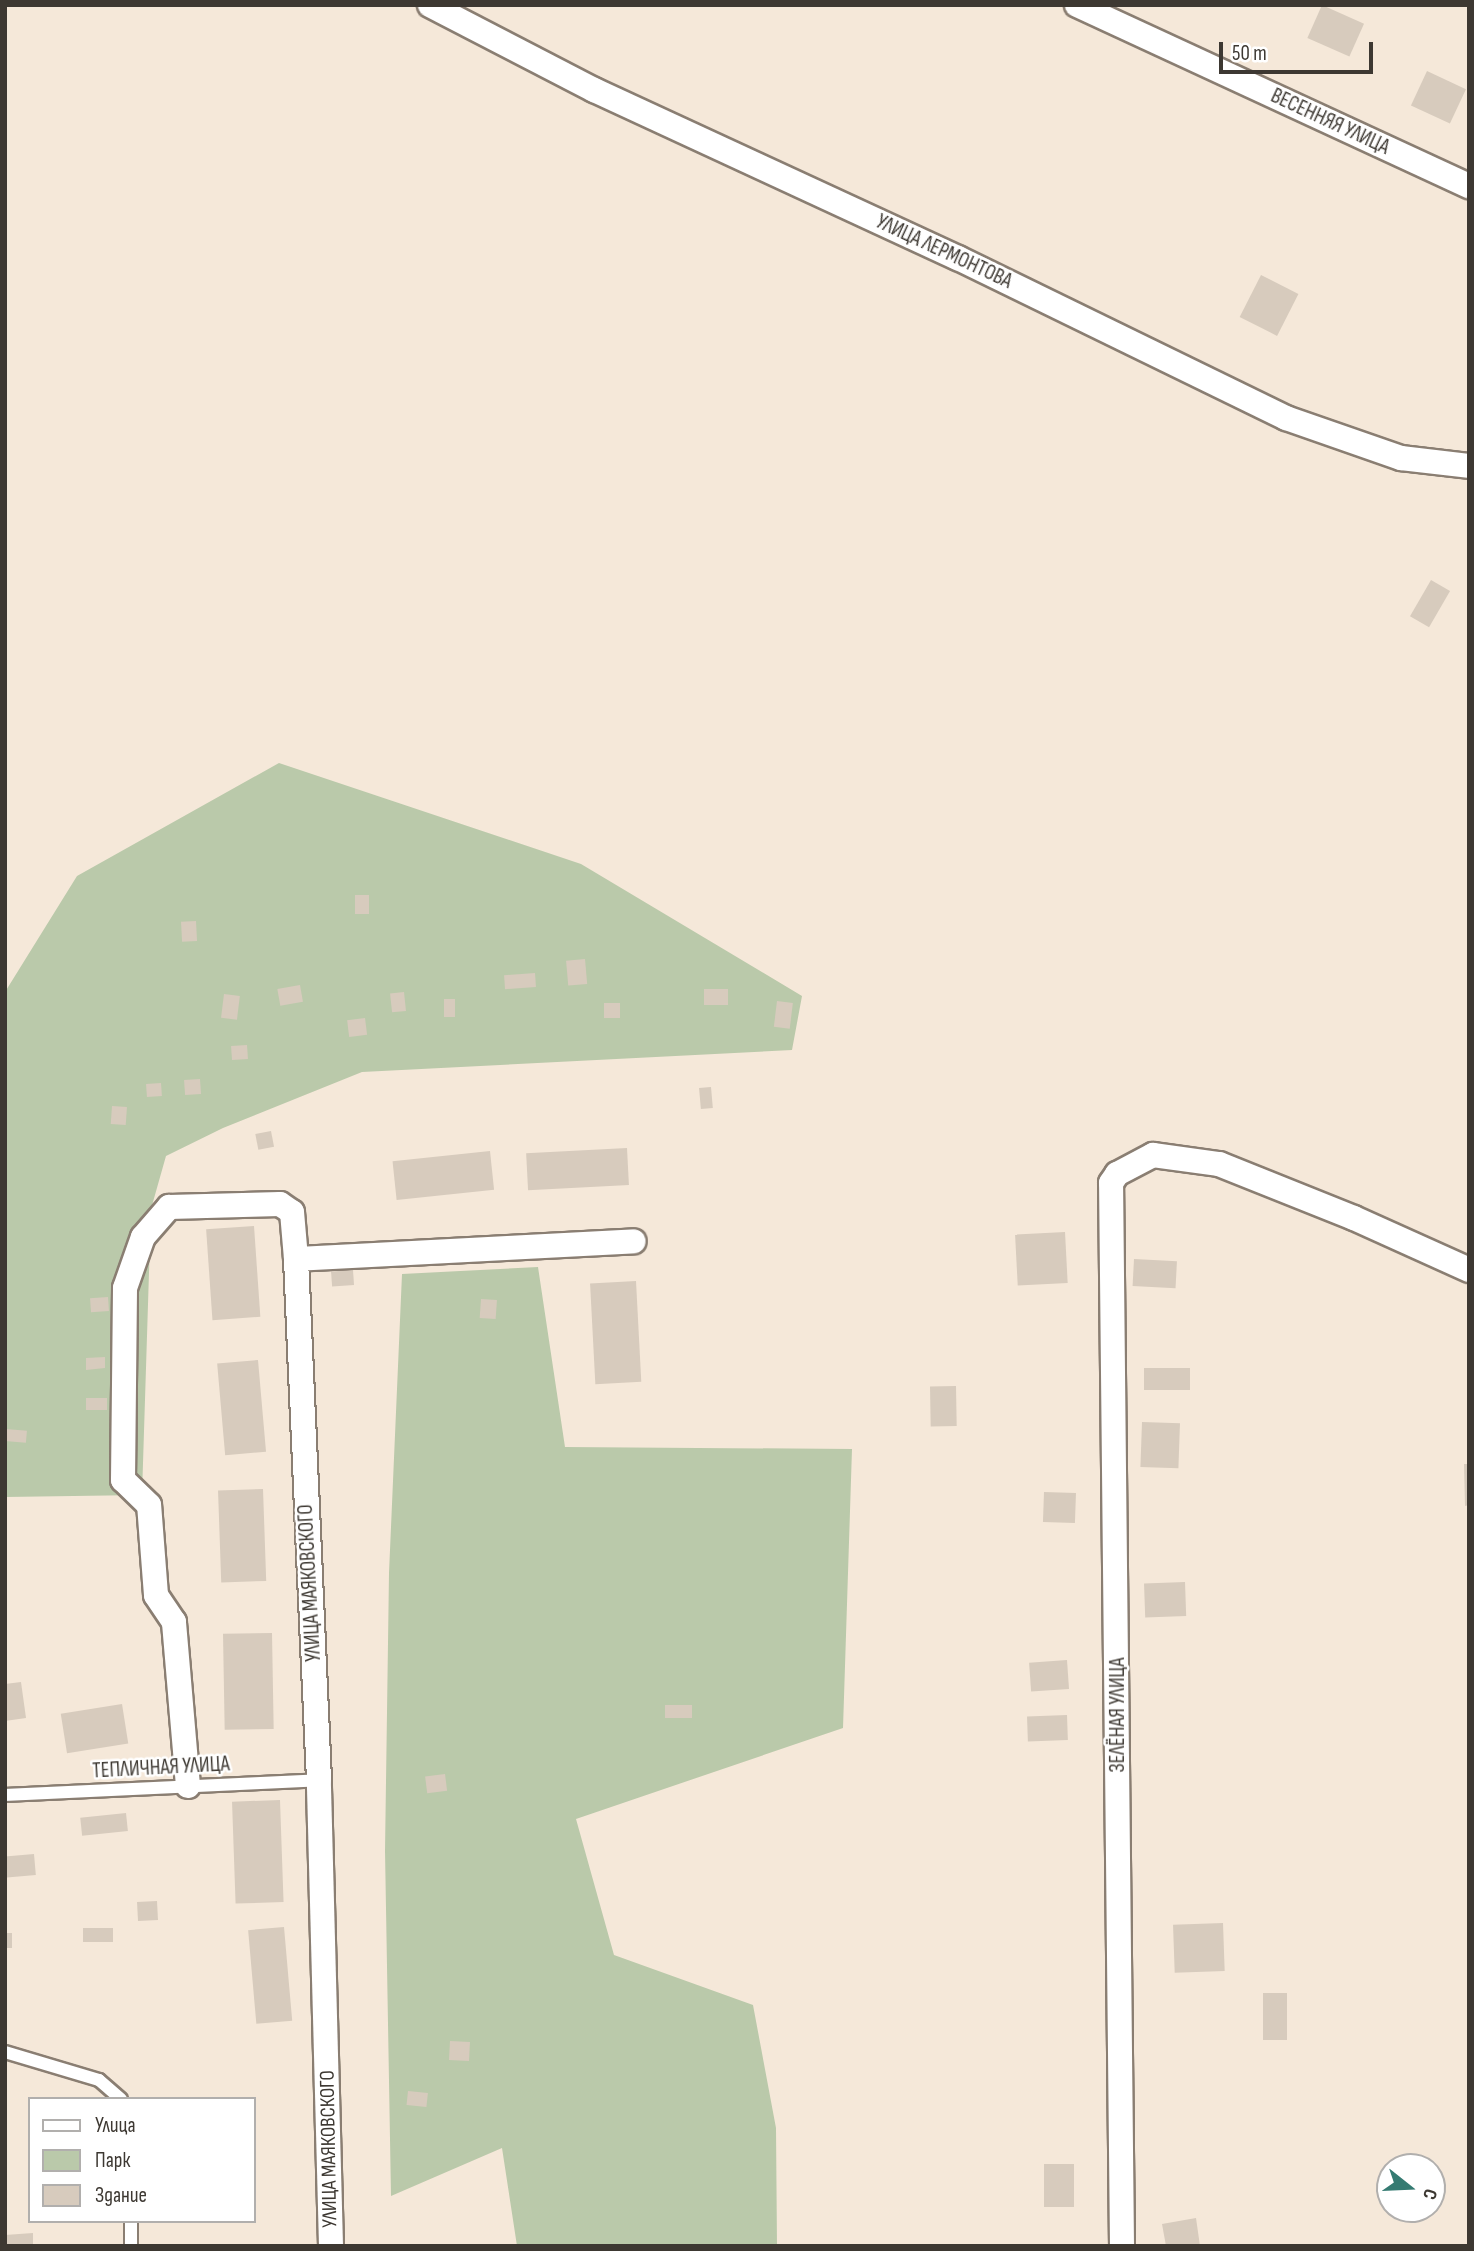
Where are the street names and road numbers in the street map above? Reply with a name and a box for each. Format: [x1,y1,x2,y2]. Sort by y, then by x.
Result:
street label: ВЕСЕННЯЯ УЛИЦА [1267,84,1393,160]
street label: УЛИЦА ЛЕРМОНТОВА [872,209,1016,295]
street label: УЛИЦА МАЯКОВСКОГО [293,1504,327,1662]
street label: ЗЕЛЁНАЯ УЛИЦА [1105,1657,1131,1773]
street label: ТЕПЛИЧНАЯ УЛИЦА [92,1752,230,1784]
street label: УЛИЦА МАЯКОВСКОГО [315,2070,343,2228]

